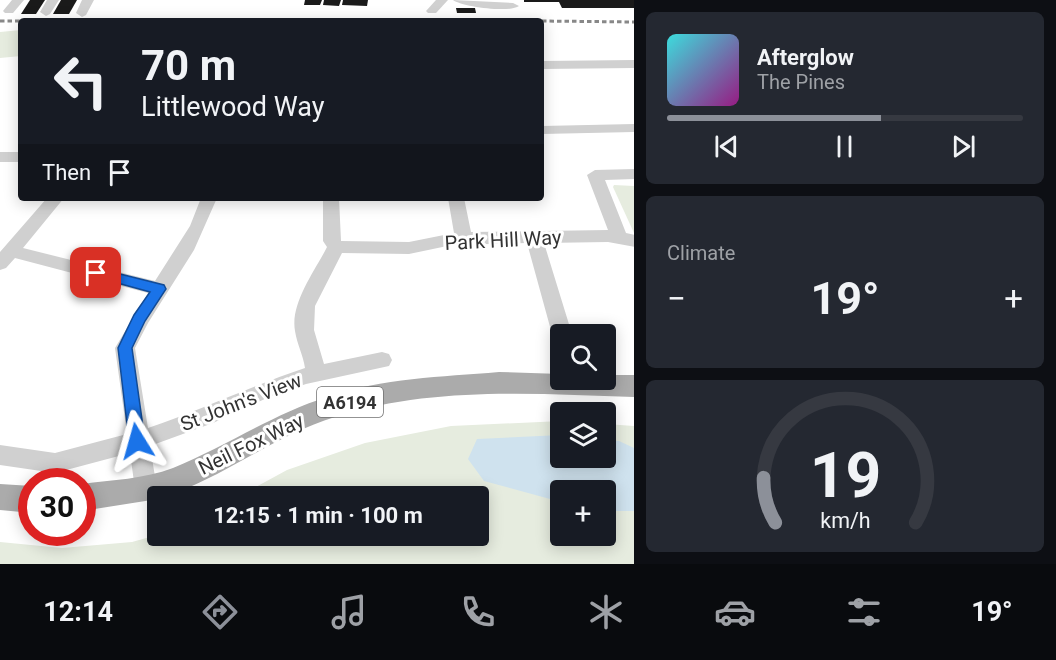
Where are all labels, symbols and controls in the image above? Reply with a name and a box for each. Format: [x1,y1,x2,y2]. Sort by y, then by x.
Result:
text: 70 m [141,41,236,90]
icon: left [42,42,120,120]
text: Afterglow [757,45,854,70]
text: The Pines [757,70,845,94]
text: Littlewood Way [141,91,324,123]
icon: previous [710,130,743,163]
icon: pause [828,130,861,163]
icon: next [947,130,980,163]
icon: arrive [103,156,136,189]
text: Then [42,160,91,185]
street label: Park Hill Way [444,225,562,255]
text: Climate [667,241,735,265]
pin [70,247,121,298]
icon: arrive [79,256,112,289]
text: 19° [810,272,880,325]
text: − [667,279,686,318]
text: + [1004,279,1023,318]
map controls [550,324,616,546]
button: search [550,324,616,390]
street label: St John's View [177,368,305,436]
road number: A6194 [317,387,383,417]
button: layers [550,402,616,468]
street label: Neil Fox Way [194,408,308,480]
position arrow [105,409,169,473]
text: 19 [809,439,881,512]
speed limit sign: 30 [18,468,96,546]
button: + [550,480,616,546]
text: 12:15 · 1 min · 100 m [213,503,423,528]
text: km/h [820,508,870,533]
icon: directions [199,591,241,633]
icon: music [328,591,370,633]
icon: phone [457,591,499,633]
icon: climate [585,591,627,633]
icon: car [714,591,756,633]
icon: filters [843,591,885,633]
text: 12:14 [43,596,113,628]
text: 19° [971,596,1013,628]

